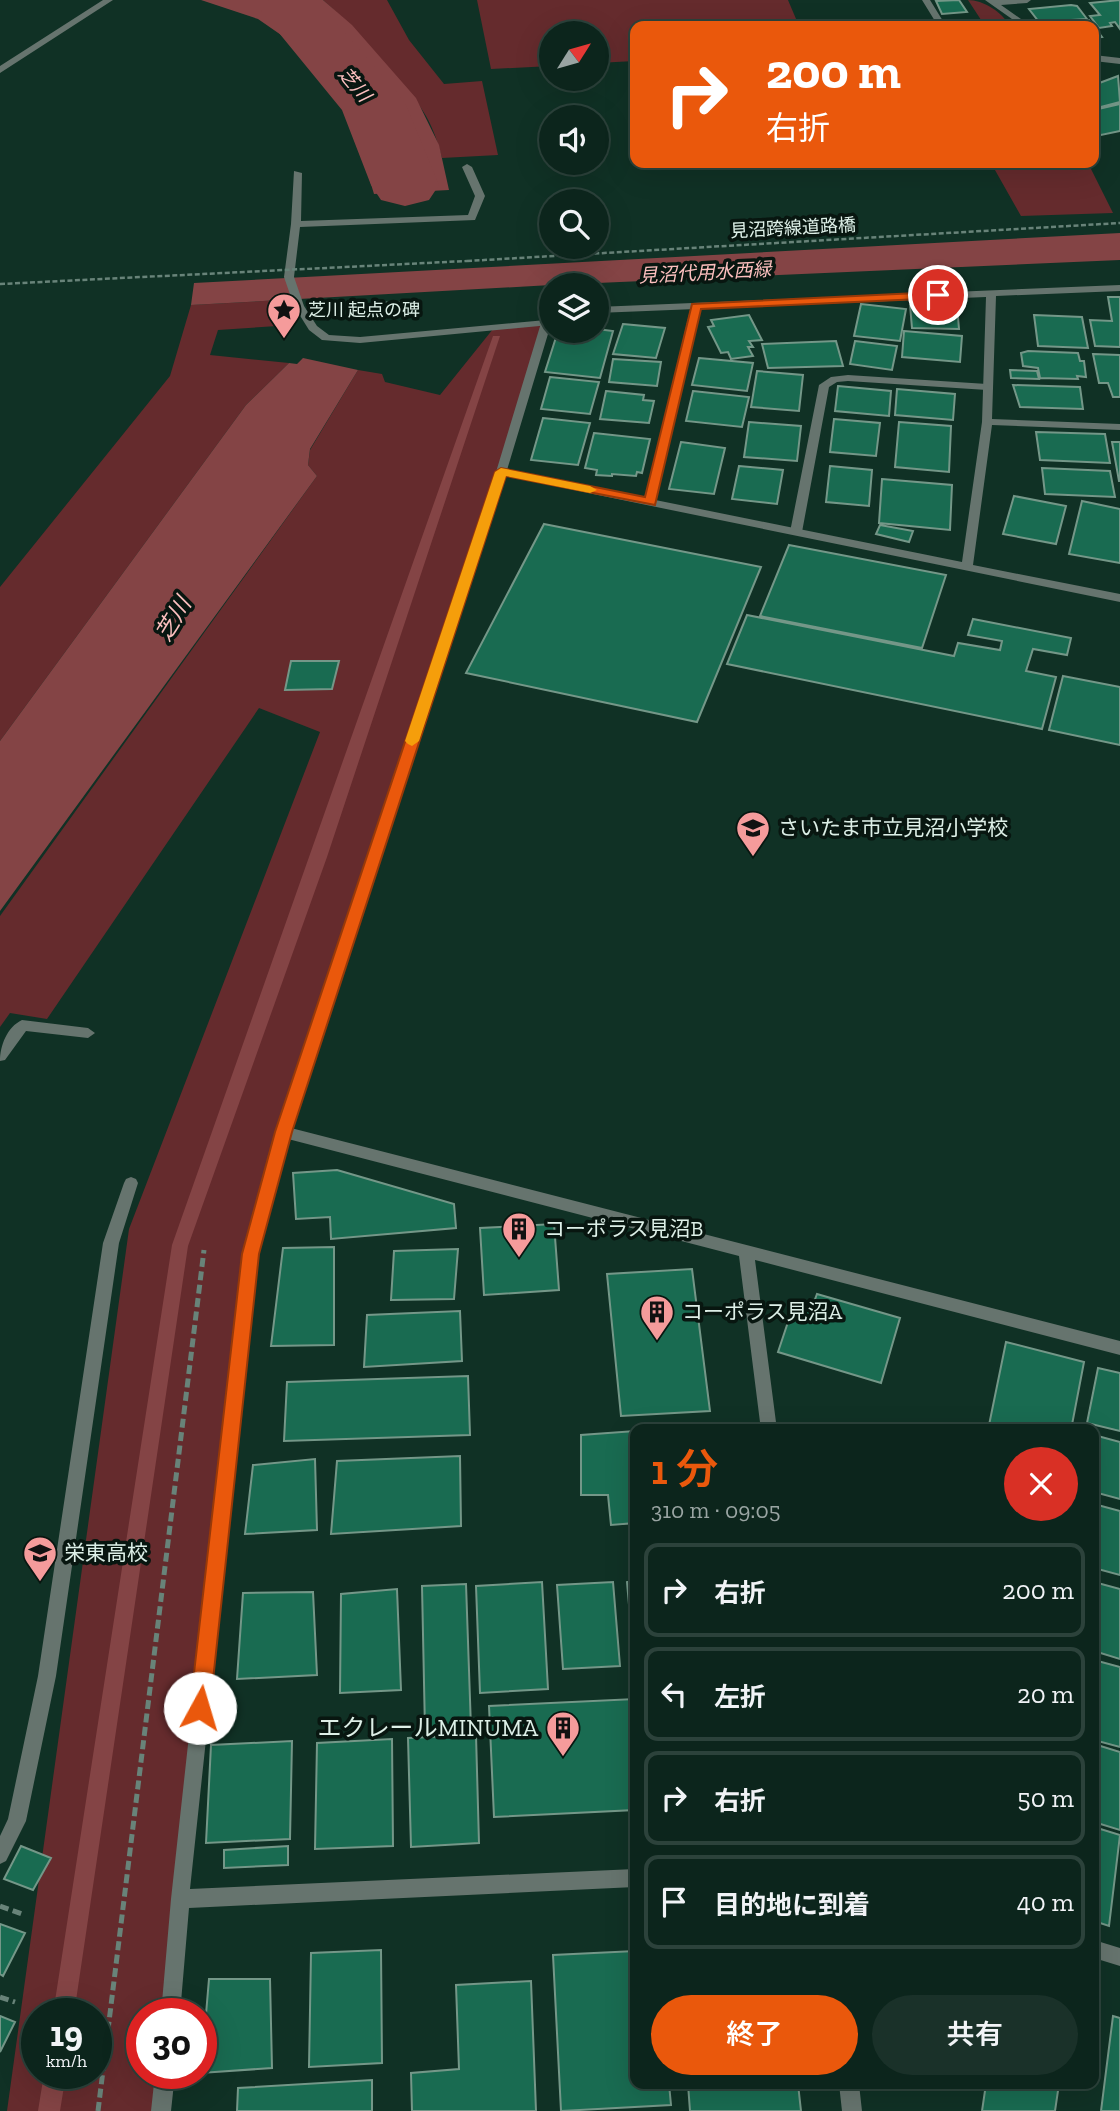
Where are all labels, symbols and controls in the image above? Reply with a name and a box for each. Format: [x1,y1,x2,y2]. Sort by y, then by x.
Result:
north arrow [539,21,609,91]
map controls [539,21,609,343]
text: 200 m [766,42,901,101]
icon: right [651,49,742,140]
water label: 芝川 [334,62,377,108]
button: sound [539,105,609,175]
text: 右折 [766,109,830,147]
button: search [539,189,609,259]
street label: 見沼跨線道路橋 [730,214,856,242]
water label: 見沼代用水西緑 [638,257,774,287]
pin [908,265,968,325]
button: layers [539,273,609,343]
icon: arrive [919,276,957,314]
place icon: 芝川 起点の碑 [265,291,303,340]
place label: 芝川 起点の碑 [308,299,420,321]
water label: 芝川 [149,590,198,646]
school or university icon: さいたま市立見沼小学校 [734,809,772,858]
place label: さいたま市立見沼小学校 [778,815,1008,840]
building icon: コーポラス見沼B [500,1210,538,1259]
place label: コーポラス見沼B [544,1216,703,1241]
building icon: コーポラス見沼A [638,1293,676,1342]
place label: コーポラス見沼A [682,1299,843,1324]
text: 1 分 [651,1444,718,1495]
button: close [1004,1447,1078,1521]
text: 310 m · 09:05 [651,1496,781,1524]
school or university icon: 栄東高校 [21,1534,59,1583]
place label: 栄東高校 [64,1540,148,1565]
icon: right [655,1571,693,1609]
text: 200 m [1002,1574,1074,1606]
text: 右折 [714,1577,766,1609]
position arrow [163,1671,237,1745]
icon: left [655,1675,693,1713]
text: 20 m [1017,1678,1074,1710]
text: 左折 [714,1681,766,1713]
building icon: エクレールMINUMA [544,1709,582,1758]
place label: エクレールMINUMA [317,1713,538,1742]
icon: right [655,1779,693,1817]
text: 50 m [1017,1782,1074,1814]
text: 右折 [714,1785,766,1817]
icon: arrive [655,1883,693,1921]
text: 40 m [1017,1886,1074,1918]
text: 目的地に到着 [714,1889,870,1921]
button: 終了 [651,1995,858,2075]
button: 共有 [872,1995,1078,2075]
speed limit sign: 30 [126,1998,217,2089]
text: 19 [50,2013,83,2055]
text: km/h [46,2050,87,2072]

